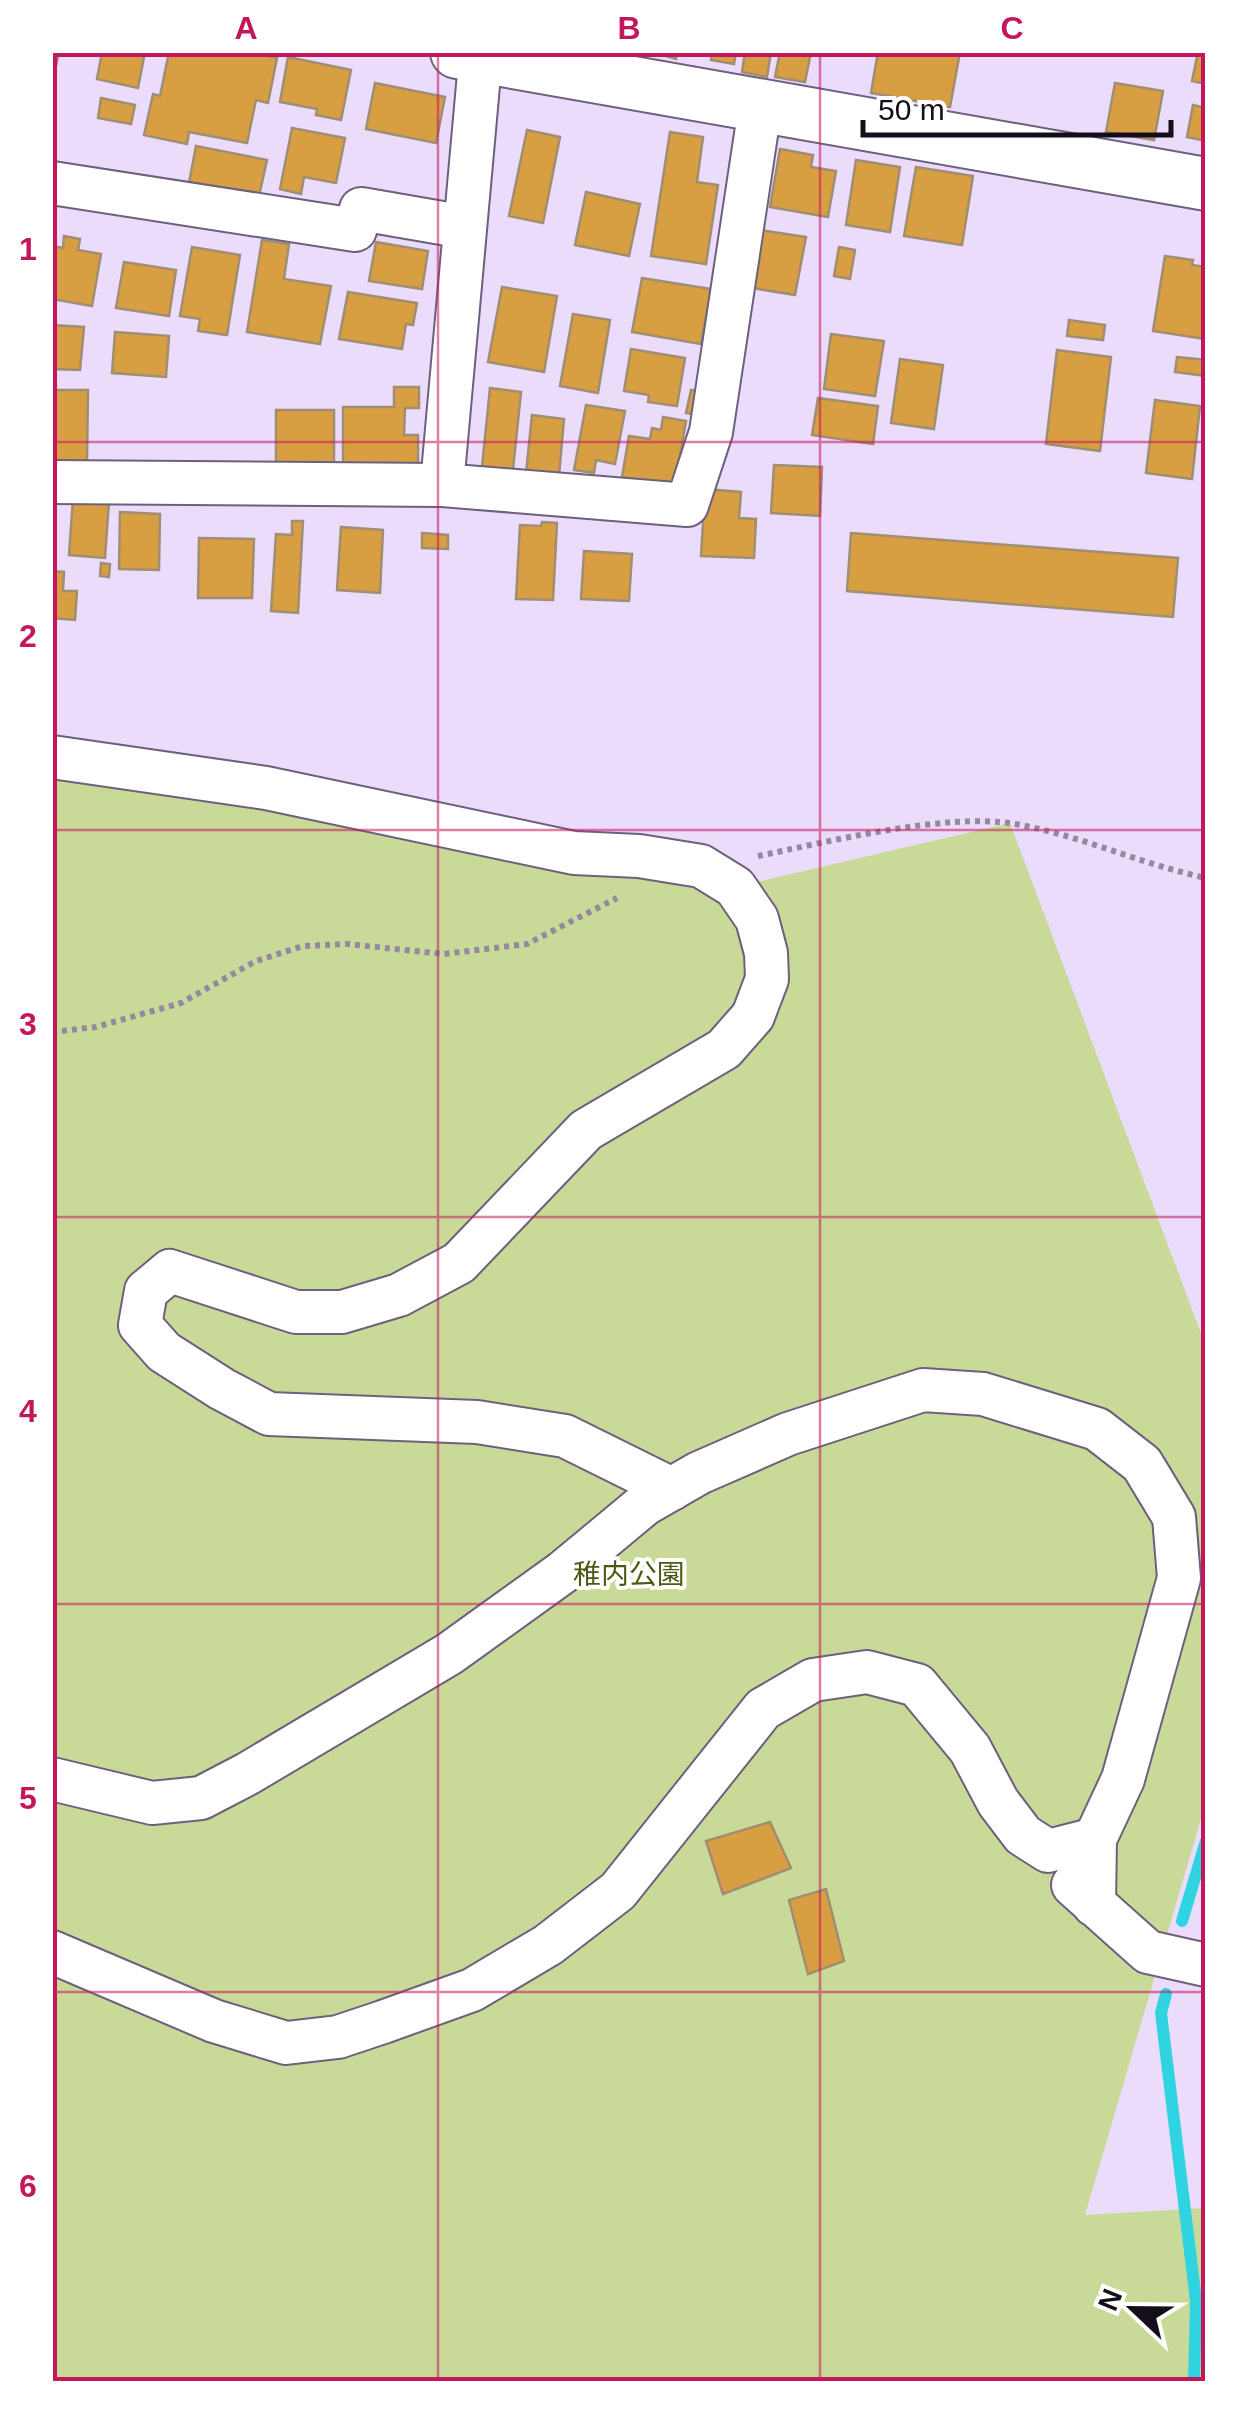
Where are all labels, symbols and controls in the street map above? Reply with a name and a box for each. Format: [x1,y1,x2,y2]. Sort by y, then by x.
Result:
text: A [234,10,258,46]
text: B [617,10,641,46]
text: C [1000,10,1024,46]
scale bar [863,75,1170,137]
text: 50 m [878,93,945,126]
text: 1 [19,231,37,267]
text: 2 [19,618,37,654]
text: 3 [19,1006,37,1042]
text: 4 [19,1393,37,1429]
park label: 稚内公園 [573,1559,685,1590]
text: 5 [19,1780,37,1816]
text: 6 [19,2168,37,2204]
north arrow [1083,2259,1183,2359]
text: N [1092,2285,1128,2315]

